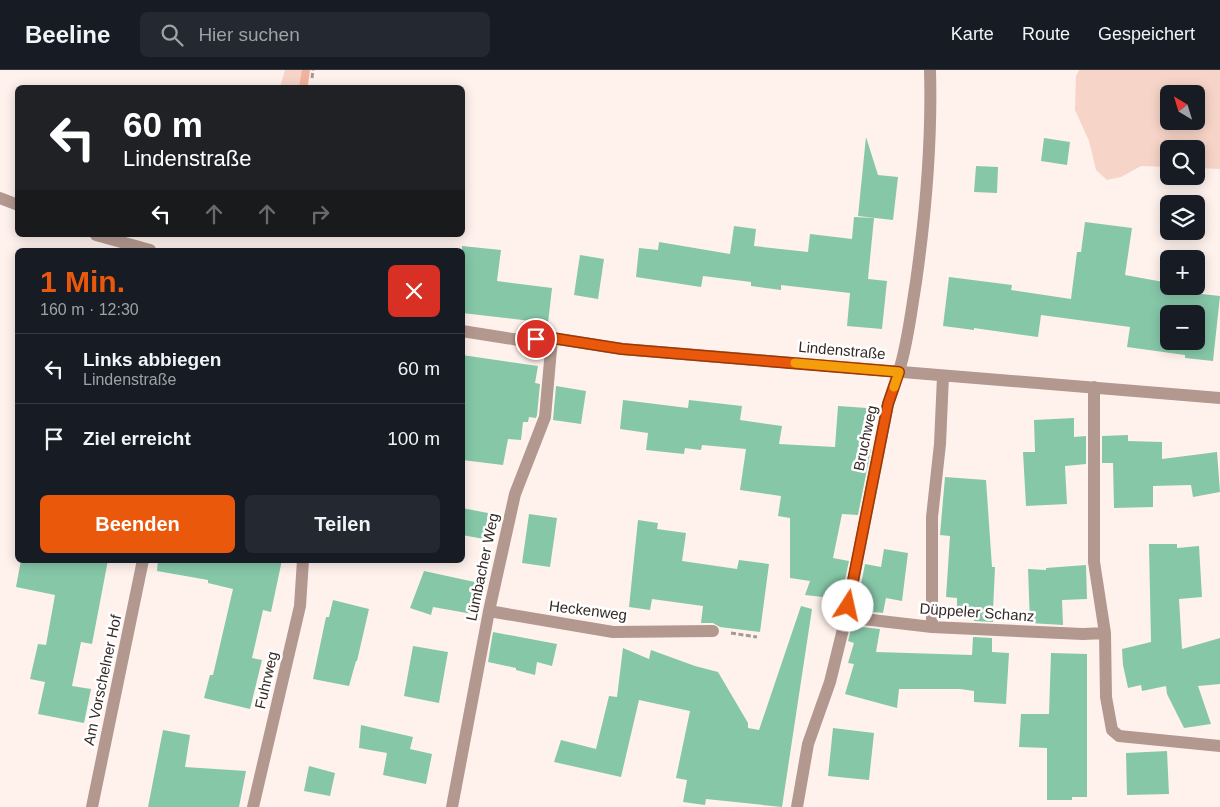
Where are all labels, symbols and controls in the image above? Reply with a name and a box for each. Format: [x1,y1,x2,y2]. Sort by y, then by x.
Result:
search box [140,12,490,57]
text: Beeline [25,21,110,48]
icon: search [158,21,186,49]
text: Hier suchen [198,24,300,45]
text: Karte [951,24,994,44]
text: Route [1022,24,1070,44]
text: Gespeichert [1098,24,1195,44]
north arrow [1160,85,1205,130]
map controls [1160,85,1205,350]
icon: left [40,105,105,170]
text: 60 m [123,105,203,144]
button: search [1160,140,1205,185]
text: Lindenstraße [123,146,251,171]
button: layers [1160,195,1205,240]
icon: left [147,200,175,228]
icon: ahead [200,200,228,228]
icon: ahead [253,200,281,228]
icon: right [306,200,334,228]
button: + [1160,250,1205,295]
text: 1 Min. [40,265,125,298]
button: close [388,265,440,317]
text: 160 m · 12:30 [40,301,139,318]
button: − [1160,305,1205,350]
pin [515,318,557,360]
icon: arrive [522,325,550,353]
street label: Lindenstraße [798,338,886,362]
text: Links abbiegen [83,349,221,370]
icon: left [40,355,68,383]
text: 60 m [398,358,440,379]
text: Lindenstraße [83,371,176,388]
street label: Bruchweg [850,404,880,472]
icon: arrive [40,425,68,453]
text: Ziel erreicht [83,428,191,449]
text: 100 m [387,428,440,449]
button: Beenden [40,495,235,553]
button: Teilen [245,495,440,553]
street label: Lümbacher Weg [462,512,502,622]
position arrow [821,579,873,631]
street label: Heckenweg [548,597,628,623]
street label: Düppeler Schanz [919,600,1035,624]
street label: Am Vorschelner Hof [80,612,124,747]
street label: Fuhrweg [251,650,281,710]

